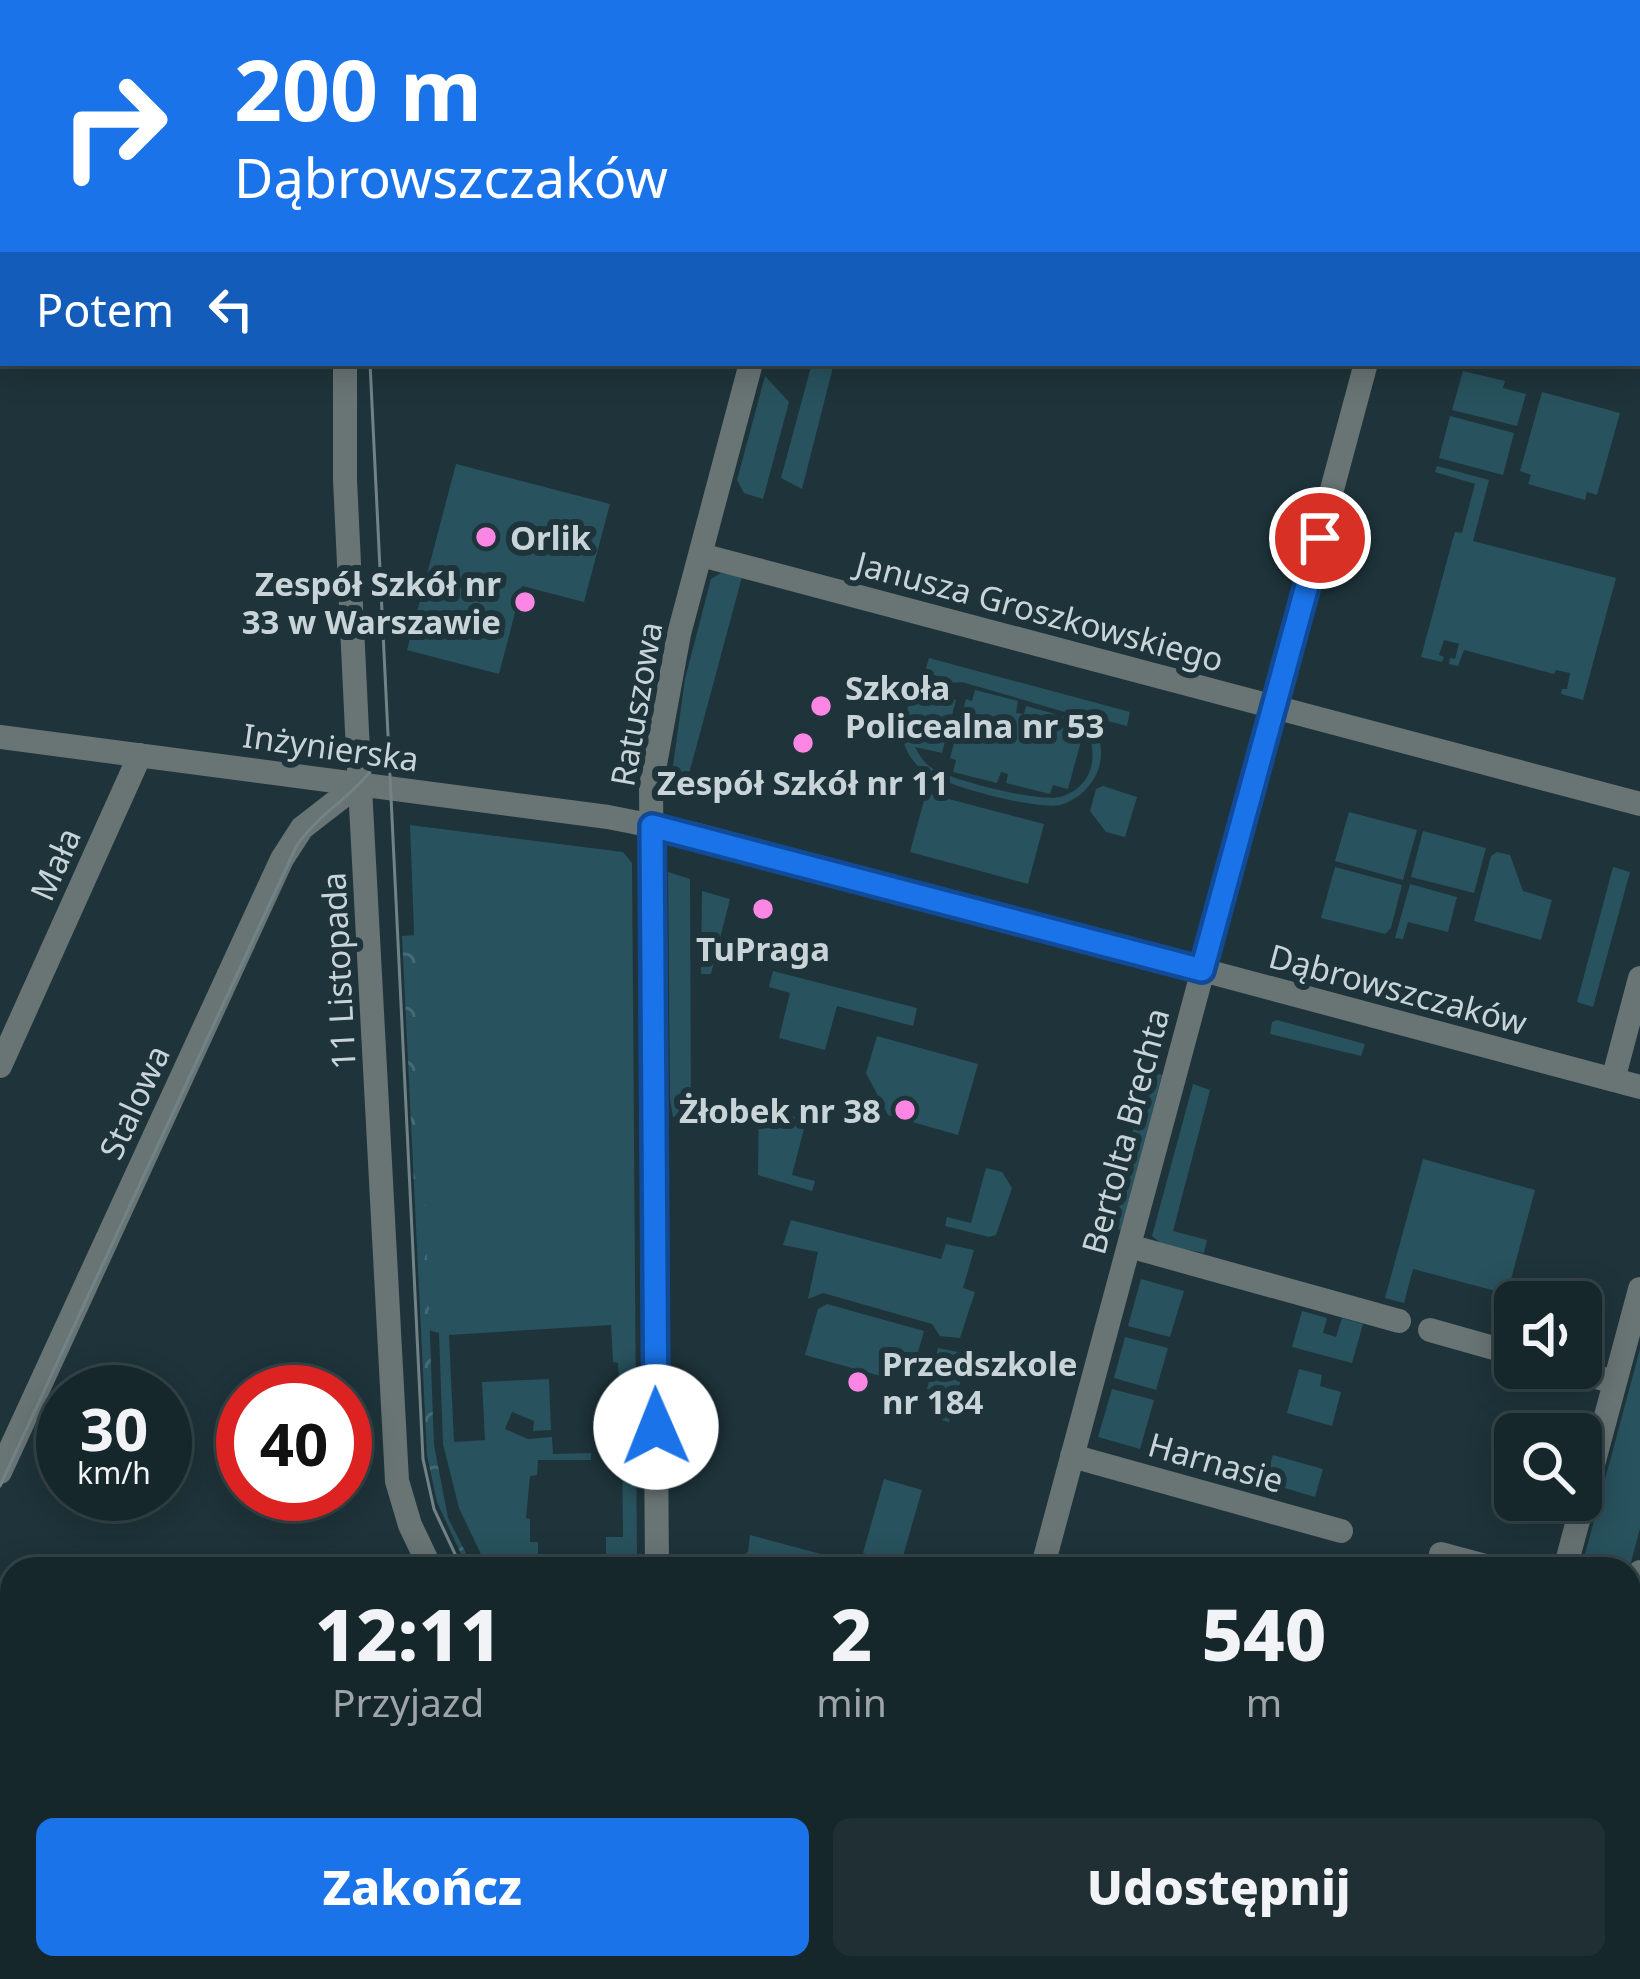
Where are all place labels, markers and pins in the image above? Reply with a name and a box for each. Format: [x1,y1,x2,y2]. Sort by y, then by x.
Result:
pin [1269,487,1371,589]
place label: Orlik [510,515,592,560]
marker: Orlik [473,524,499,550]
place label: Zespół Szkół nr 33 w Warszawie [242,561,501,644]
marker: Zespół Szkół nr 33 w Warszawie [512,589,538,615]
place label: Szkoła Policealna nr 53 [845,665,1104,748]
marker: Szkoła Policealna nr 53 [808,693,834,719]
marker: Zespół Szkół nr 11 [790,730,816,756]
place label: Zespół Szkół nr 11 [657,760,949,805]
marker: TuPraga [750,896,776,922]
place label: TuPraga [696,926,830,971]
place label: Żłobek nr 38 [679,1088,881,1133]
marker: Żłobek nr 38 [892,1097,918,1123]
place label: Przedszkole nr 184 [882,1341,1078,1424]
marker: Przedszkole nr 184 [845,1369,871,1395]

